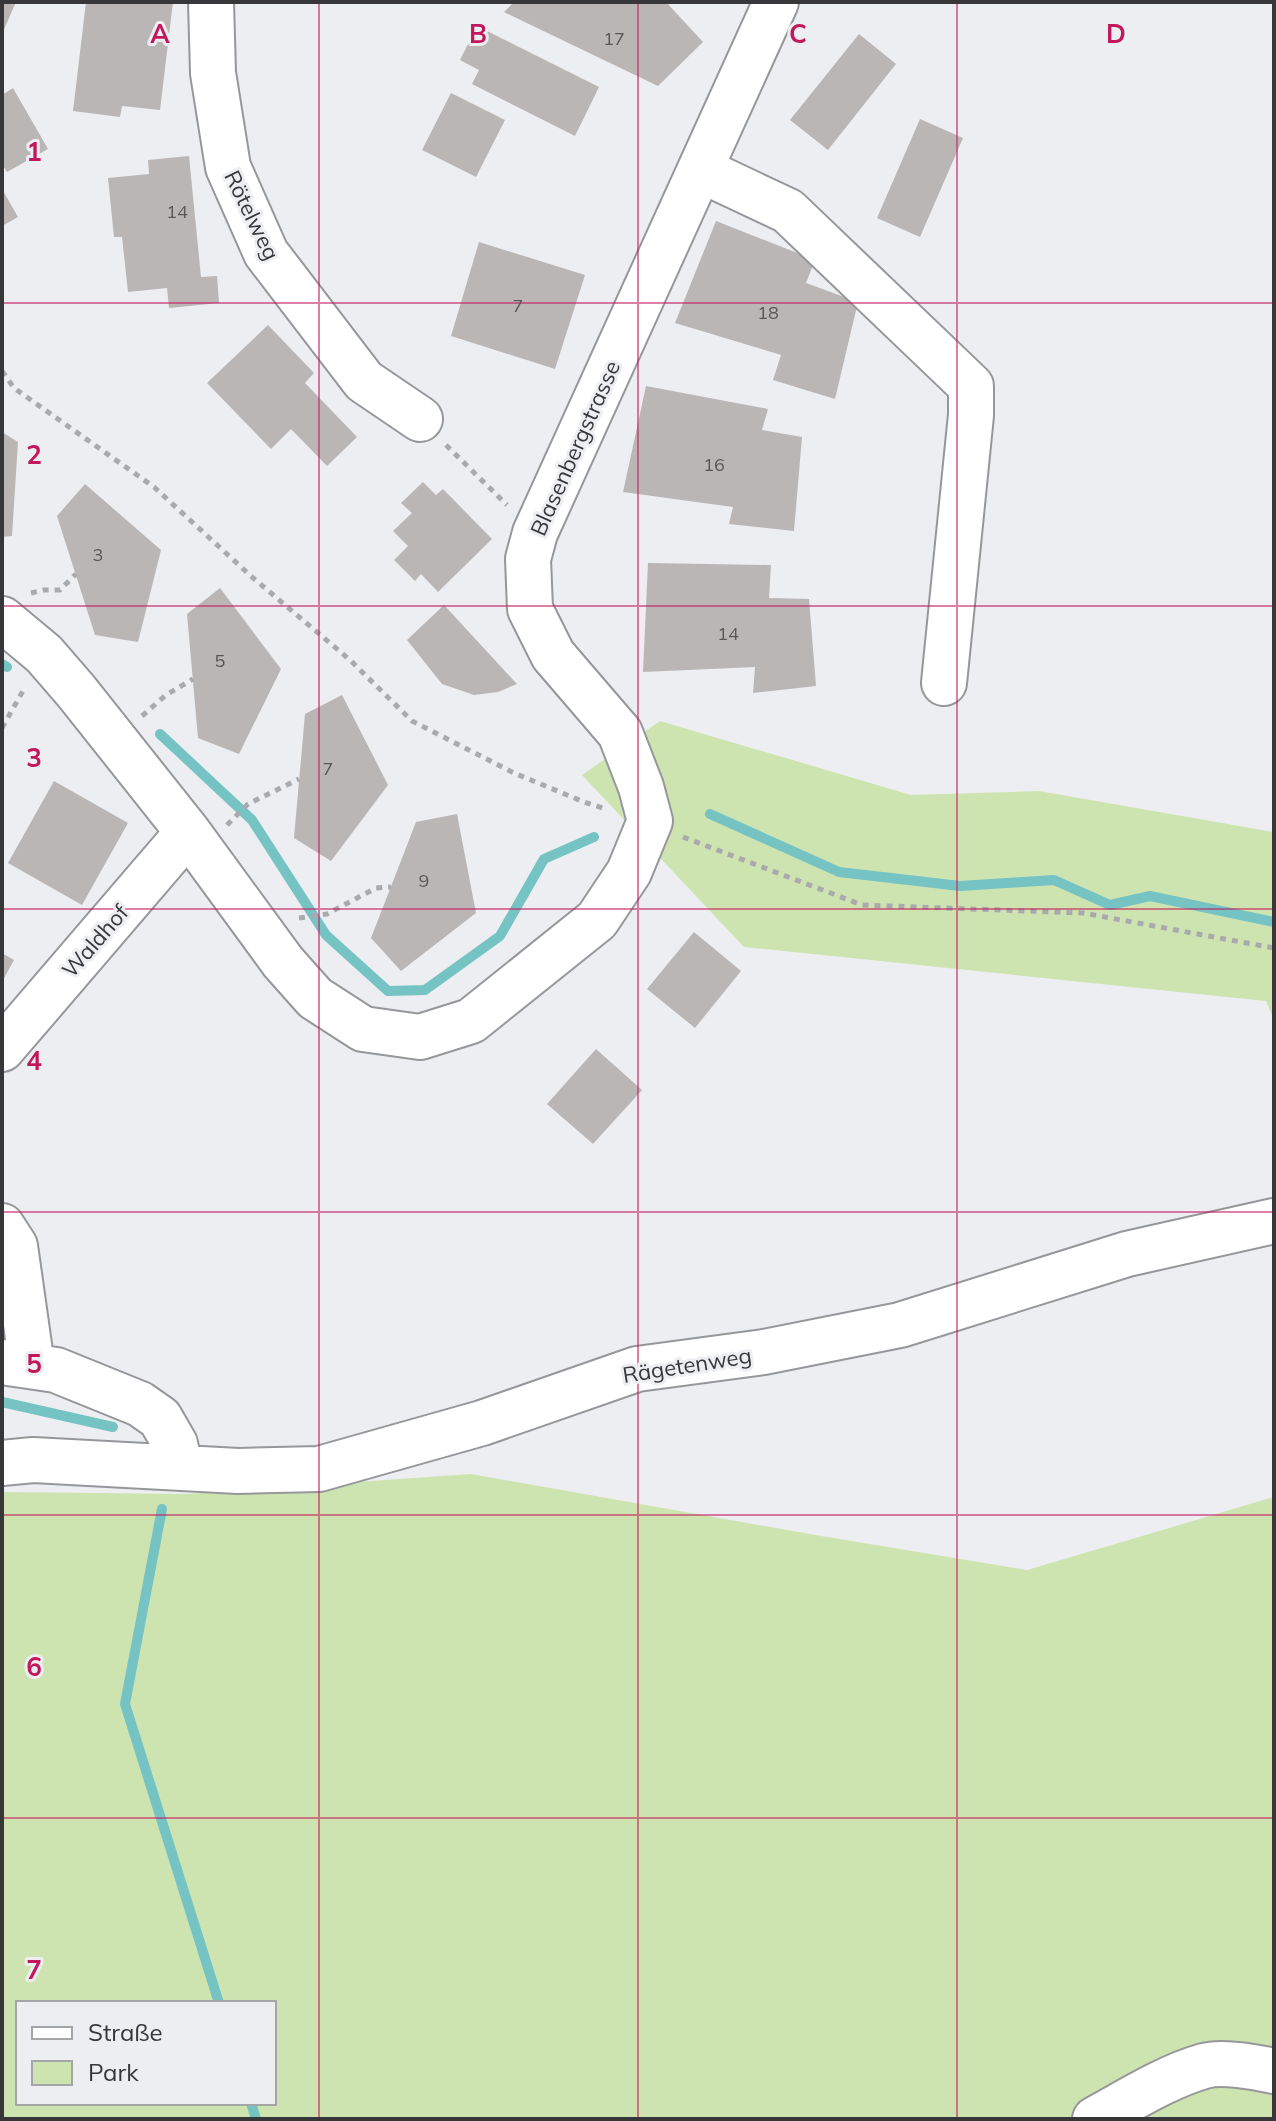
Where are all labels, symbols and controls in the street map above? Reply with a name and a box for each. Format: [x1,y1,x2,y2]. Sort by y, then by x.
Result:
text: A [150,17,170,50]
text: B [469,17,487,50]
text: C [789,17,807,50]
text: D [1106,17,1126,50]
house number: 17 [603,27,625,50]
text: 1 [26,135,42,168]
street label: Rötelweg [218,166,286,264]
house number: 14 [166,200,188,223]
house number: 7 [513,294,523,317]
house number: 18 [757,301,779,324]
street label: Blasenbergstrasse [524,356,626,540]
text: 2 [26,438,42,471]
house number: 16 [703,453,725,476]
house number: 3 [93,543,103,566]
house number: 14 [717,622,739,645]
house number: 5 [215,649,226,672]
text: 3 [26,741,42,774]
house number: 7 [323,757,333,780]
house number: 9 [419,869,429,892]
street label: Waldhof [56,898,135,983]
text: 4 [26,1044,42,1077]
street label: Rägetenweg [621,1341,753,1389]
text: 5 [26,1347,42,1380]
text: 6 [26,1650,42,1683]
text: 7 [26,1953,42,1986]
legend [16,2001,276,2105]
text: Straße [88,2017,163,2047]
text: Park [88,2057,139,2087]

